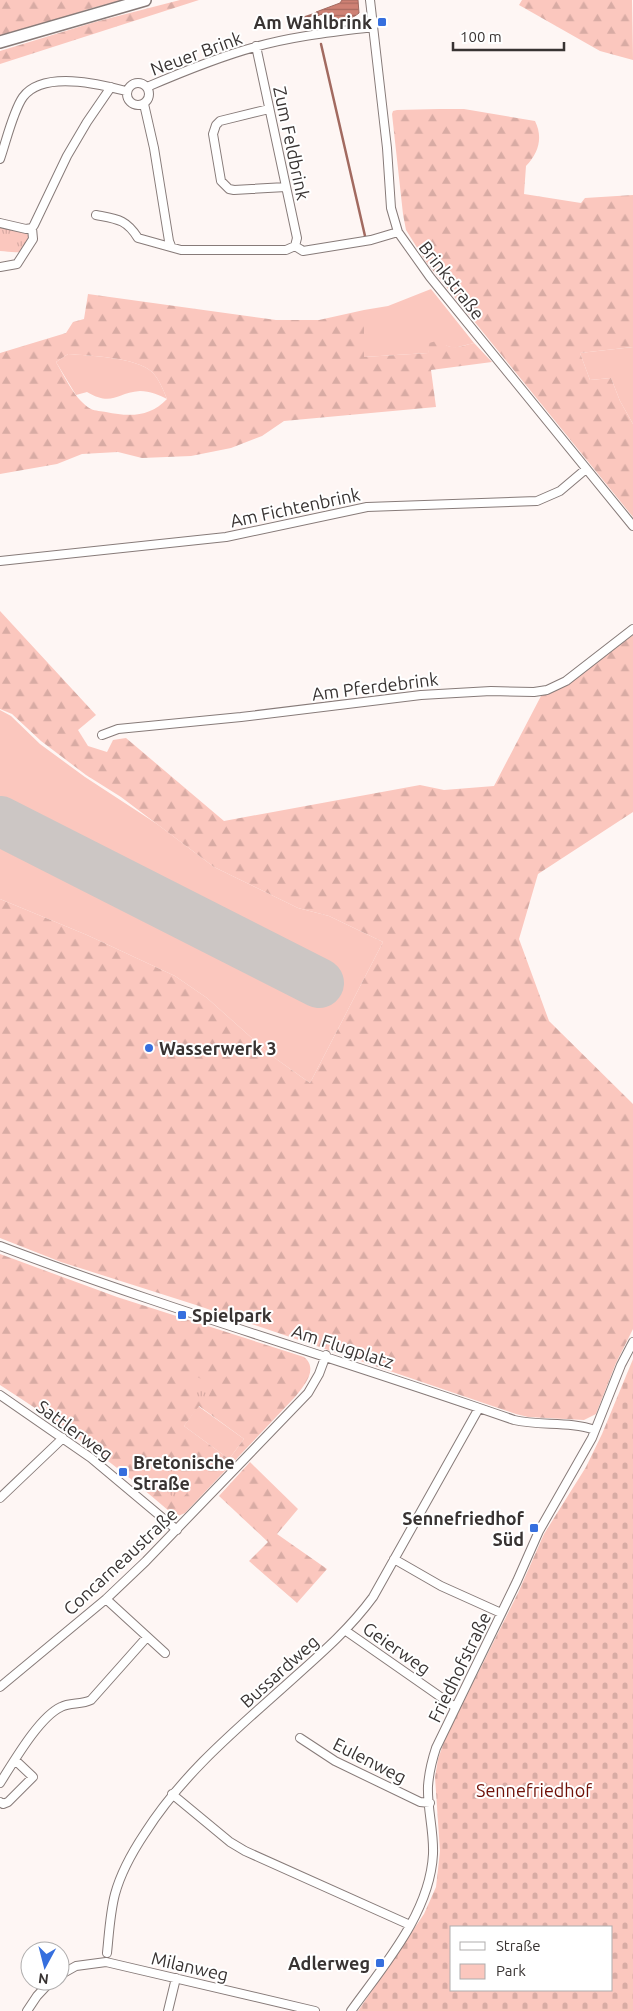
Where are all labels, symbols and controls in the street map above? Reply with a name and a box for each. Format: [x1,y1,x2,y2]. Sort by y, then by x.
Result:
place label: Am Wahlbrink [254,12,372,32]
marker: Am Wahlbrink [376,16,388,28]
scale bar [453,20,564,52]
street label: Neuer Brink [147,27,245,79]
text: 100 m [460,28,502,45]
street label: Zum Feldbrink [270,84,314,202]
street label: Brinkstraße [415,237,489,323]
street label: Am Fichtenbrink [228,483,362,531]
street label: Am Pferdebrink [311,668,439,704]
place label: Wasserwerk 3 [159,1038,277,1058]
marker: Wasserwerk 3 [143,1042,155,1054]
place label: Spielpark [192,1305,272,1325]
marker: Spielpark [176,1309,188,1321]
street label: Am Flugplatz [289,1320,397,1372]
street label: Sattlerweg [33,1396,117,1464]
place label: Bretonische Straße [133,1452,235,1493]
marker: Bretonische Straße [117,1466,129,1478]
street label: Concarneaustraße [59,1503,181,1619]
place label: Sennefriedhof Süd [402,1508,525,1549]
marker: Sennefriedhof Süd [528,1522,540,1534]
street label: Friedhofstraße [424,1609,494,1725]
street label: Geierweg [359,1618,435,1678]
street label: Bussardweg [236,1631,322,1711]
street label: Eulenweg [330,1733,410,1787]
park label: Sennefriedhof [476,1780,592,1800]
legend [450,1926,613,1991]
text: Straße [496,1937,540,1954]
north arrow [20,1941,70,1991]
street label: Milanweg [149,1947,231,1985]
place label: Adlerweg [288,1953,370,1973]
marker: Adlerweg [374,1957,386,1969]
text: Park [496,1962,526,1979]
text: N [37,1970,50,1987]

